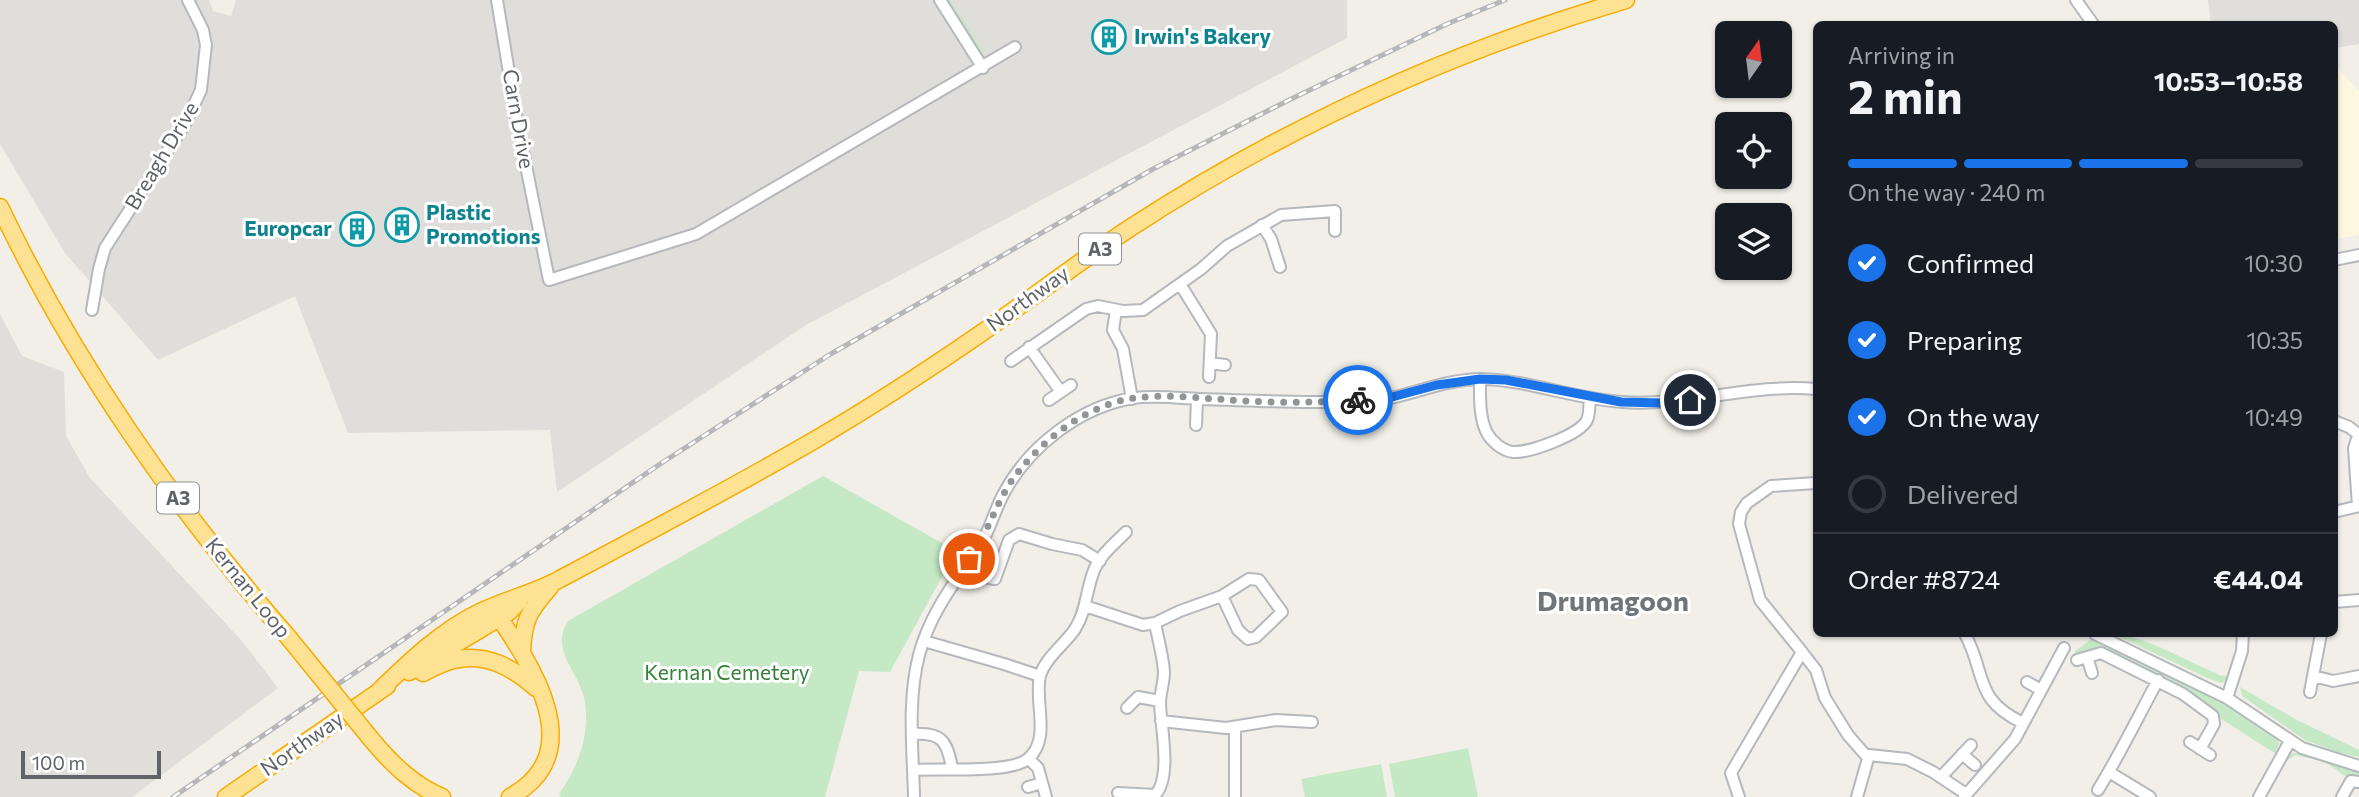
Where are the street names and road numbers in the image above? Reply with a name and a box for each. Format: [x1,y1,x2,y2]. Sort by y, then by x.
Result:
street label: Carn Drive [498,67,541,170]
street label: Breagh Drive [119,97,203,214]
road number: A3 [1079,233,1121,264]
street label: Northway [981,260,1073,336]
road number: A3 [157,482,199,513]
street label: Kernan Loop [201,532,297,642]
street label: Northway [255,705,347,780]

